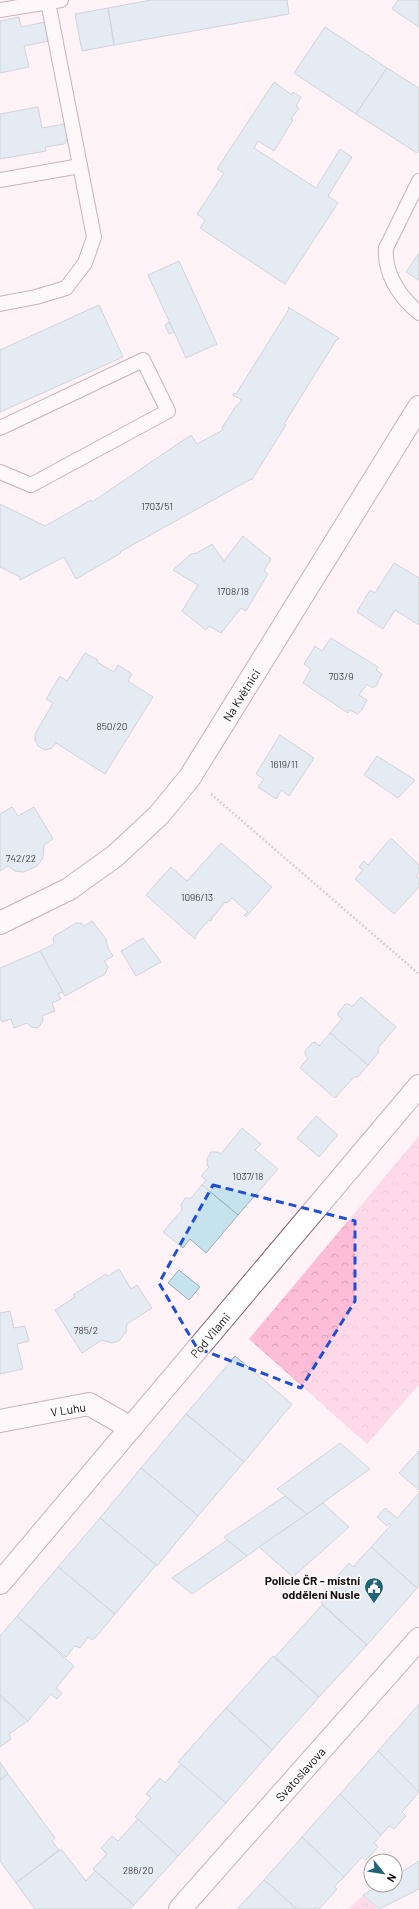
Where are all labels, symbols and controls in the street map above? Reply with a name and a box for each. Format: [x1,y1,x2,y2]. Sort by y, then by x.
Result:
house number: 1703/51 [141,500,173,512]
house number: 1708/18 [217,585,249,597]
street label: Na Květnici [219,666,263,724]
house number: 703/9 [329,670,353,682]
house number: 850/20 [96,720,128,732]
house number: 1619/11 [270,758,298,770]
house number: 742/22 [6,852,36,864]
house number: 1096/13 [181,891,213,903]
house number: 1037/18 [232,1170,264,1182]
street label: Pod Vilami [187,1310,233,1360]
house number: 785/2 [74,1324,98,1336]
street label: V Luhu [49,1399,87,1419]
place label: Policie ČR - místní oddělení Nusle [265,1573,360,1601]
public building icon: Policie ČR - místní oddělení Nusle [363,1576,385,1604]
street label: Svatoslavova [272,1744,328,1804]
north arrow [363,1853,403,1893]
house number: 286/20 [123,1864,153,1876]
text: N [385,1872,400,1885]

